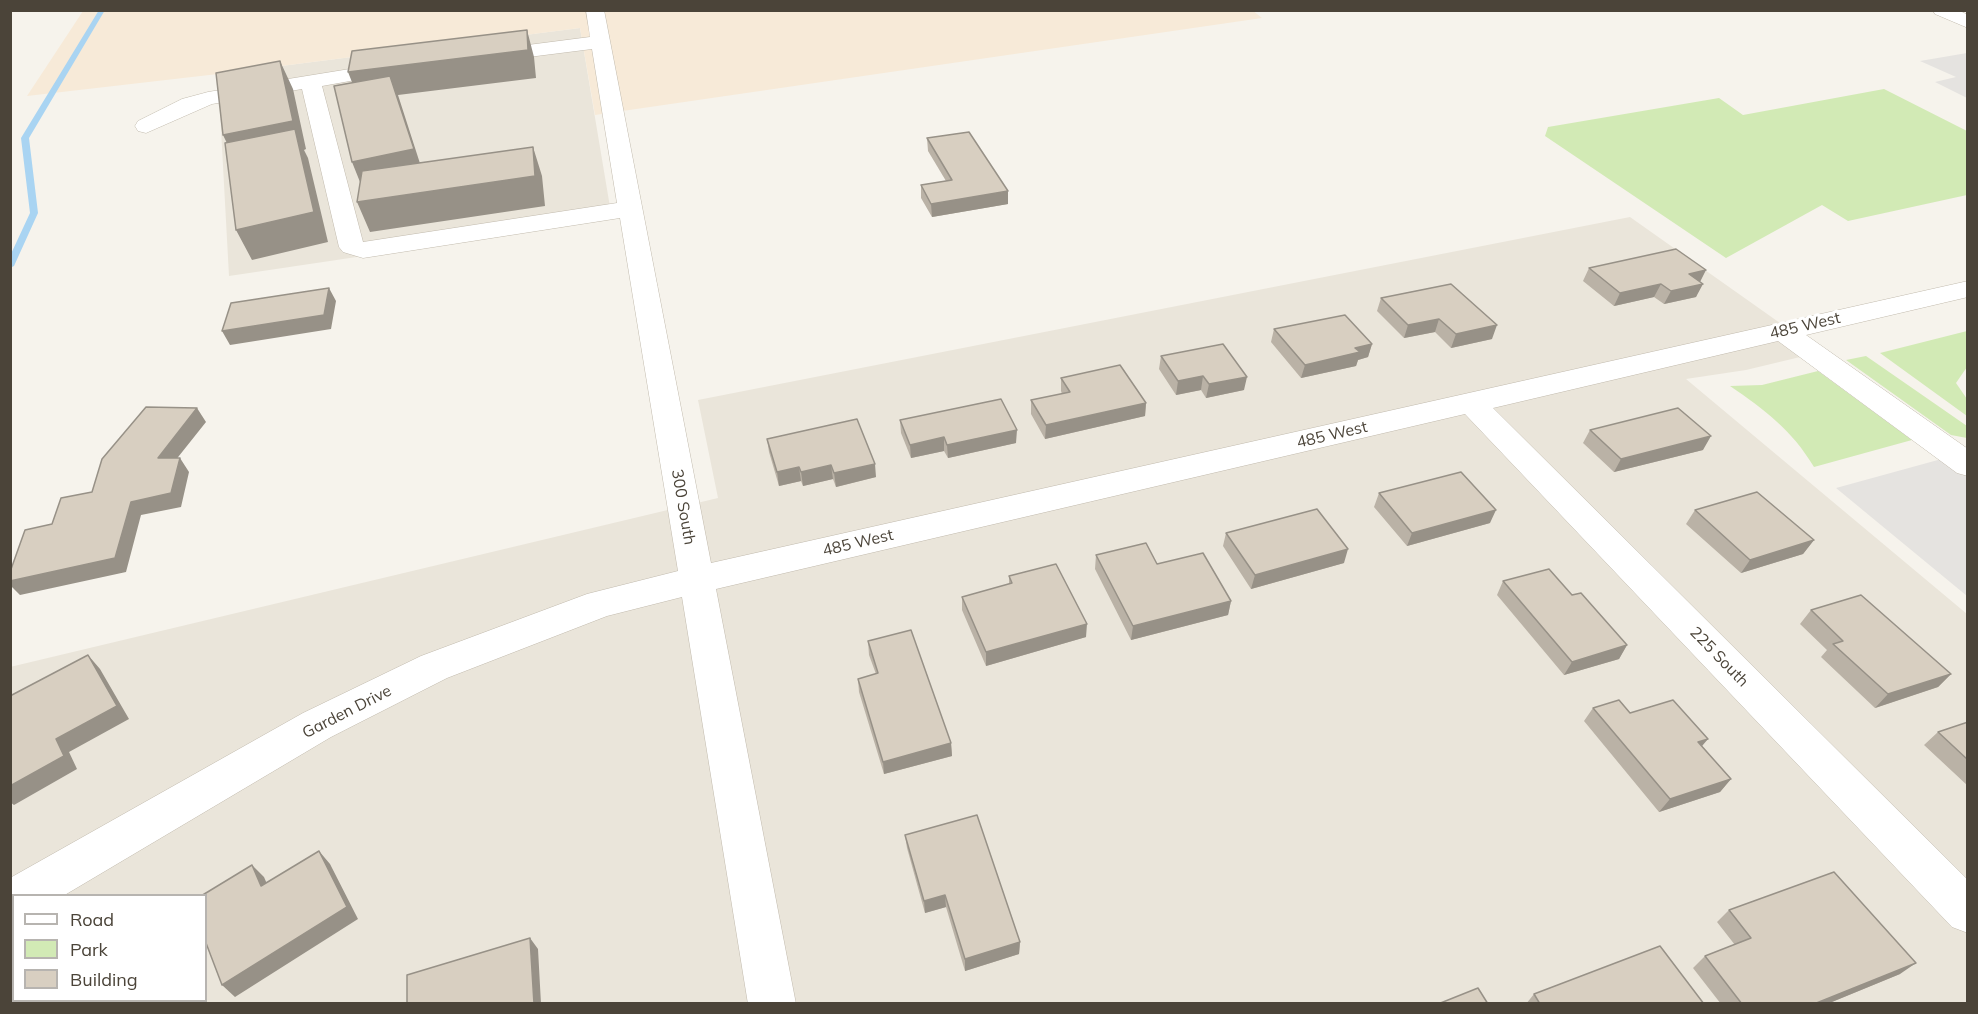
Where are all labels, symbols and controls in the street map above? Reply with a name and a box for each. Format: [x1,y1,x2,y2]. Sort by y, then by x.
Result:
street label: 485 West [1768,309,1842,343]
street label: 485 West [1295,418,1369,452]
street label: 300 South [667,468,699,546]
street label: 485 West [821,526,895,560]
street label: 225 South [1686,623,1752,691]
street label: Garden Drive [299,681,395,743]
legend [12,894,207,1002]
text: Road [70,908,114,931]
text: Park [70,938,108,961]
text: Building [70,968,138,991]

